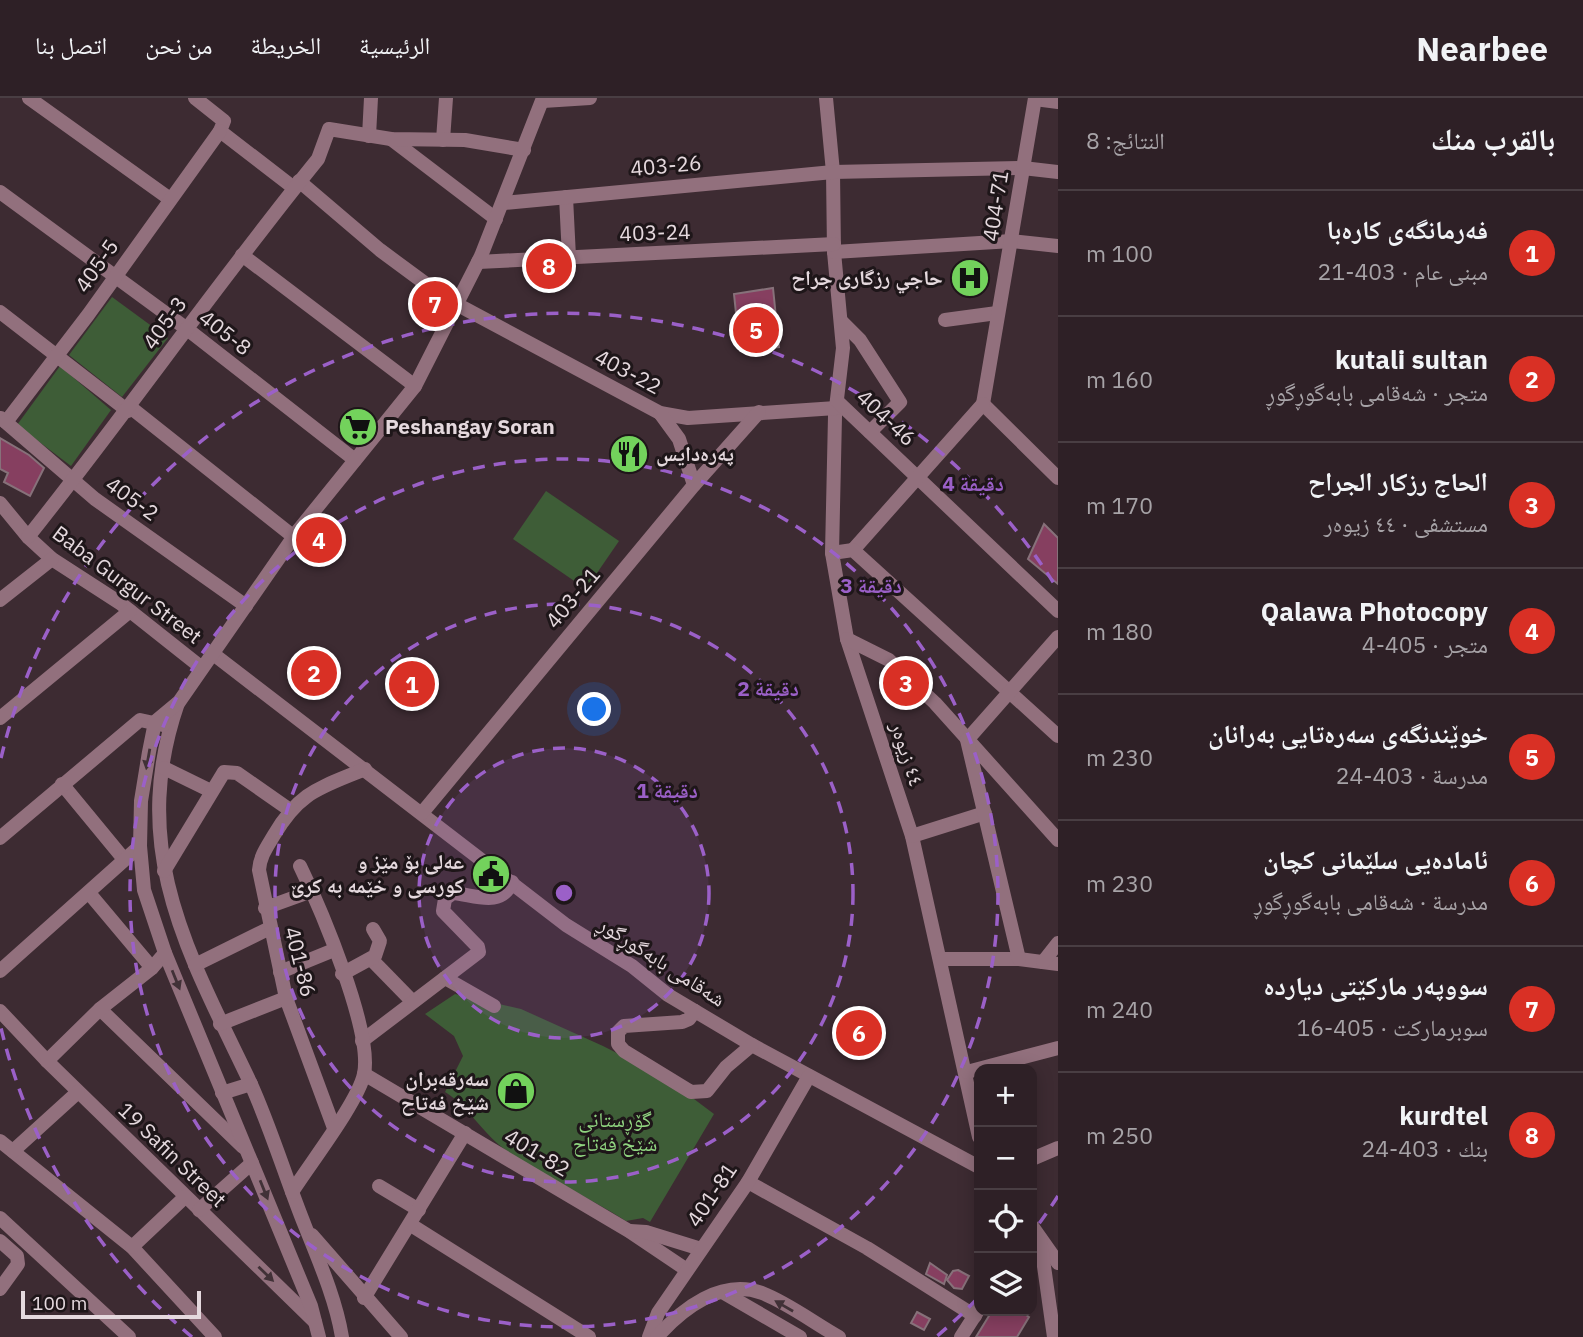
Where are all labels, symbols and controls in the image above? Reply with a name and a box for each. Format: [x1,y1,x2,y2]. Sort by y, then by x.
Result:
text: Nearbee [1416,27,1548,70]
text: اتصل بنا [35,29,107,61]
text: من نحن [145,29,212,61]
text: الخريطة [250,29,321,61]
text: الرئيسية [359,29,430,61]
text: بالقرب منك [1431,119,1555,158]
text: النتائج: 8 [1086,125,1165,155]
street label: 403-26 [629,148,703,182]
street label: 404-71 [976,168,1014,243]
text: فەرمانگەی کارەبا [1327,212,1488,246]
street label: 403-24 [619,217,691,247]
street label: 405-5 [68,233,125,298]
text: 100 m [1086,238,1153,268]
text: 1 [1525,238,1539,268]
pin: 8 [526,240,572,292]
text: مبنى عام · 403-21 [1318,256,1488,286]
hospital icon: حاجي رزگارى جراح [949,257,991,299]
place label: حاجي رزگارى جراح [791,263,943,294]
pin: 7 [412,278,458,330]
street label: 405-3 [136,290,193,354]
street label: 405-8 [194,303,257,361]
pin: 5 [733,304,779,356]
street label: 403-22 [590,342,667,400]
text: kutali sultan [1335,342,1488,376]
text: 160 m [1086,364,1153,394]
text: 2 [1525,364,1539,394]
text: متجر · شەقامی بابەگوڕگوڕ [1266,377,1488,407]
street label: 404-46 [851,383,922,452]
supermarket icon: Peshangay Soran [337,406,379,448]
place label: Peshangay Soran [385,412,555,440]
restaurant icon: پەرەدایس [608,433,650,475]
place label: پەرەدایس [656,439,734,467]
text: الحاج رزكار الجراح [1308,464,1488,498]
text: 4 دقيقة [942,469,1004,497]
street label: 405-2 [101,470,165,527]
text: 170 m [1086,490,1153,520]
text: 3 [1525,490,1539,520]
text: مستشفى · ٤٤ زیوەر [1324,508,1488,538]
pin: 4 [296,514,342,566]
street label: Baba Gurgur Street [47,519,208,650]
street label: 403-21 [539,561,606,634]
text: 3 دقيقة [840,571,902,599]
text: Qalawa Photocopy [1261,594,1488,628]
text: 180 m [1086,616,1153,646]
text: 4 [1525,616,1539,646]
text: متجر · 405-4 [1362,629,1488,659]
pin: 2 [291,647,337,699]
pin: 3 [883,657,929,709]
pin: 1 [389,658,435,710]
text: 2 دقيقة [737,674,799,702]
your location [577,692,611,726]
text: خوێندنگەی سەرەتایی بەرانان [1208,716,1488,750]
street label: ٤٤ زیوەر [884,717,931,789]
text: 230 m [1086,742,1153,772]
text: 5 [1525,742,1539,772]
one-way arrow [142,748,153,770]
text: مدرسة · 403-24 [1336,760,1488,790]
text: 1 دقيقة [636,776,698,804]
text: ئامادەیی سلێمانی کچان [1263,842,1488,876]
place label: عەلی بۆ مێز و کورسی و خێمە بە کرێ [291,847,464,899]
public building icon: عەلی بۆ مێز و کورسی و خێمە بە کرێ [470,853,512,895]
text: 230 m [1086,868,1153,898]
text: 6 [1525,868,1539,898]
centre of rings [552,881,576,905]
text: مدرسة · شەقامی بابەگوڕگوڕ [1254,886,1488,916]
street label: شەقامی بابەگوڕگوڕ [591,909,731,1016]
street label: 401-86 [279,924,323,1000]
text: سووپەر مارکێتی دیاردە [1263,968,1488,1002]
one-way arrow [170,970,181,991]
text: 240 m [1086,994,1153,1024]
text: 7 [1525,994,1539,1024]
pin: 6 [836,1007,882,1059]
text: سوبرماركت · 405-16 [1296,1012,1488,1042]
place label: سەرقەبران شێخ فەتاح [401,1064,489,1117]
map controls [974,1064,1037,1316]
button: + [974,1064,1037,1127]
shop icon: سەرقەبران شێخ فەتاح [495,1070,537,1112]
street label: 19 Safin Street [113,1096,233,1213]
text: kurdtel [1399,1098,1488,1132]
park label: گۆڕستانی شێخ فەتاح [573,1105,657,1157]
text: 250 m [1086,1120,1153,1150]
text: 8 [1525,1120,1539,1150]
street label: 401-82 [500,1122,575,1183]
button: − [974,1127,1037,1190]
text: بنك · 403-24 [1361,1133,1488,1163]
street label: 401-81 [680,1157,743,1232]
one-way arrow [258,1180,269,1201]
button: locate [974,1190,1037,1253]
button: layers [974,1253,1037,1316]
one-way arrow [257,1266,274,1283]
scale bar [21,1288,201,1320]
text: 100 m [32,1291,87,1315]
one-way arrow [774,1300,793,1312]

